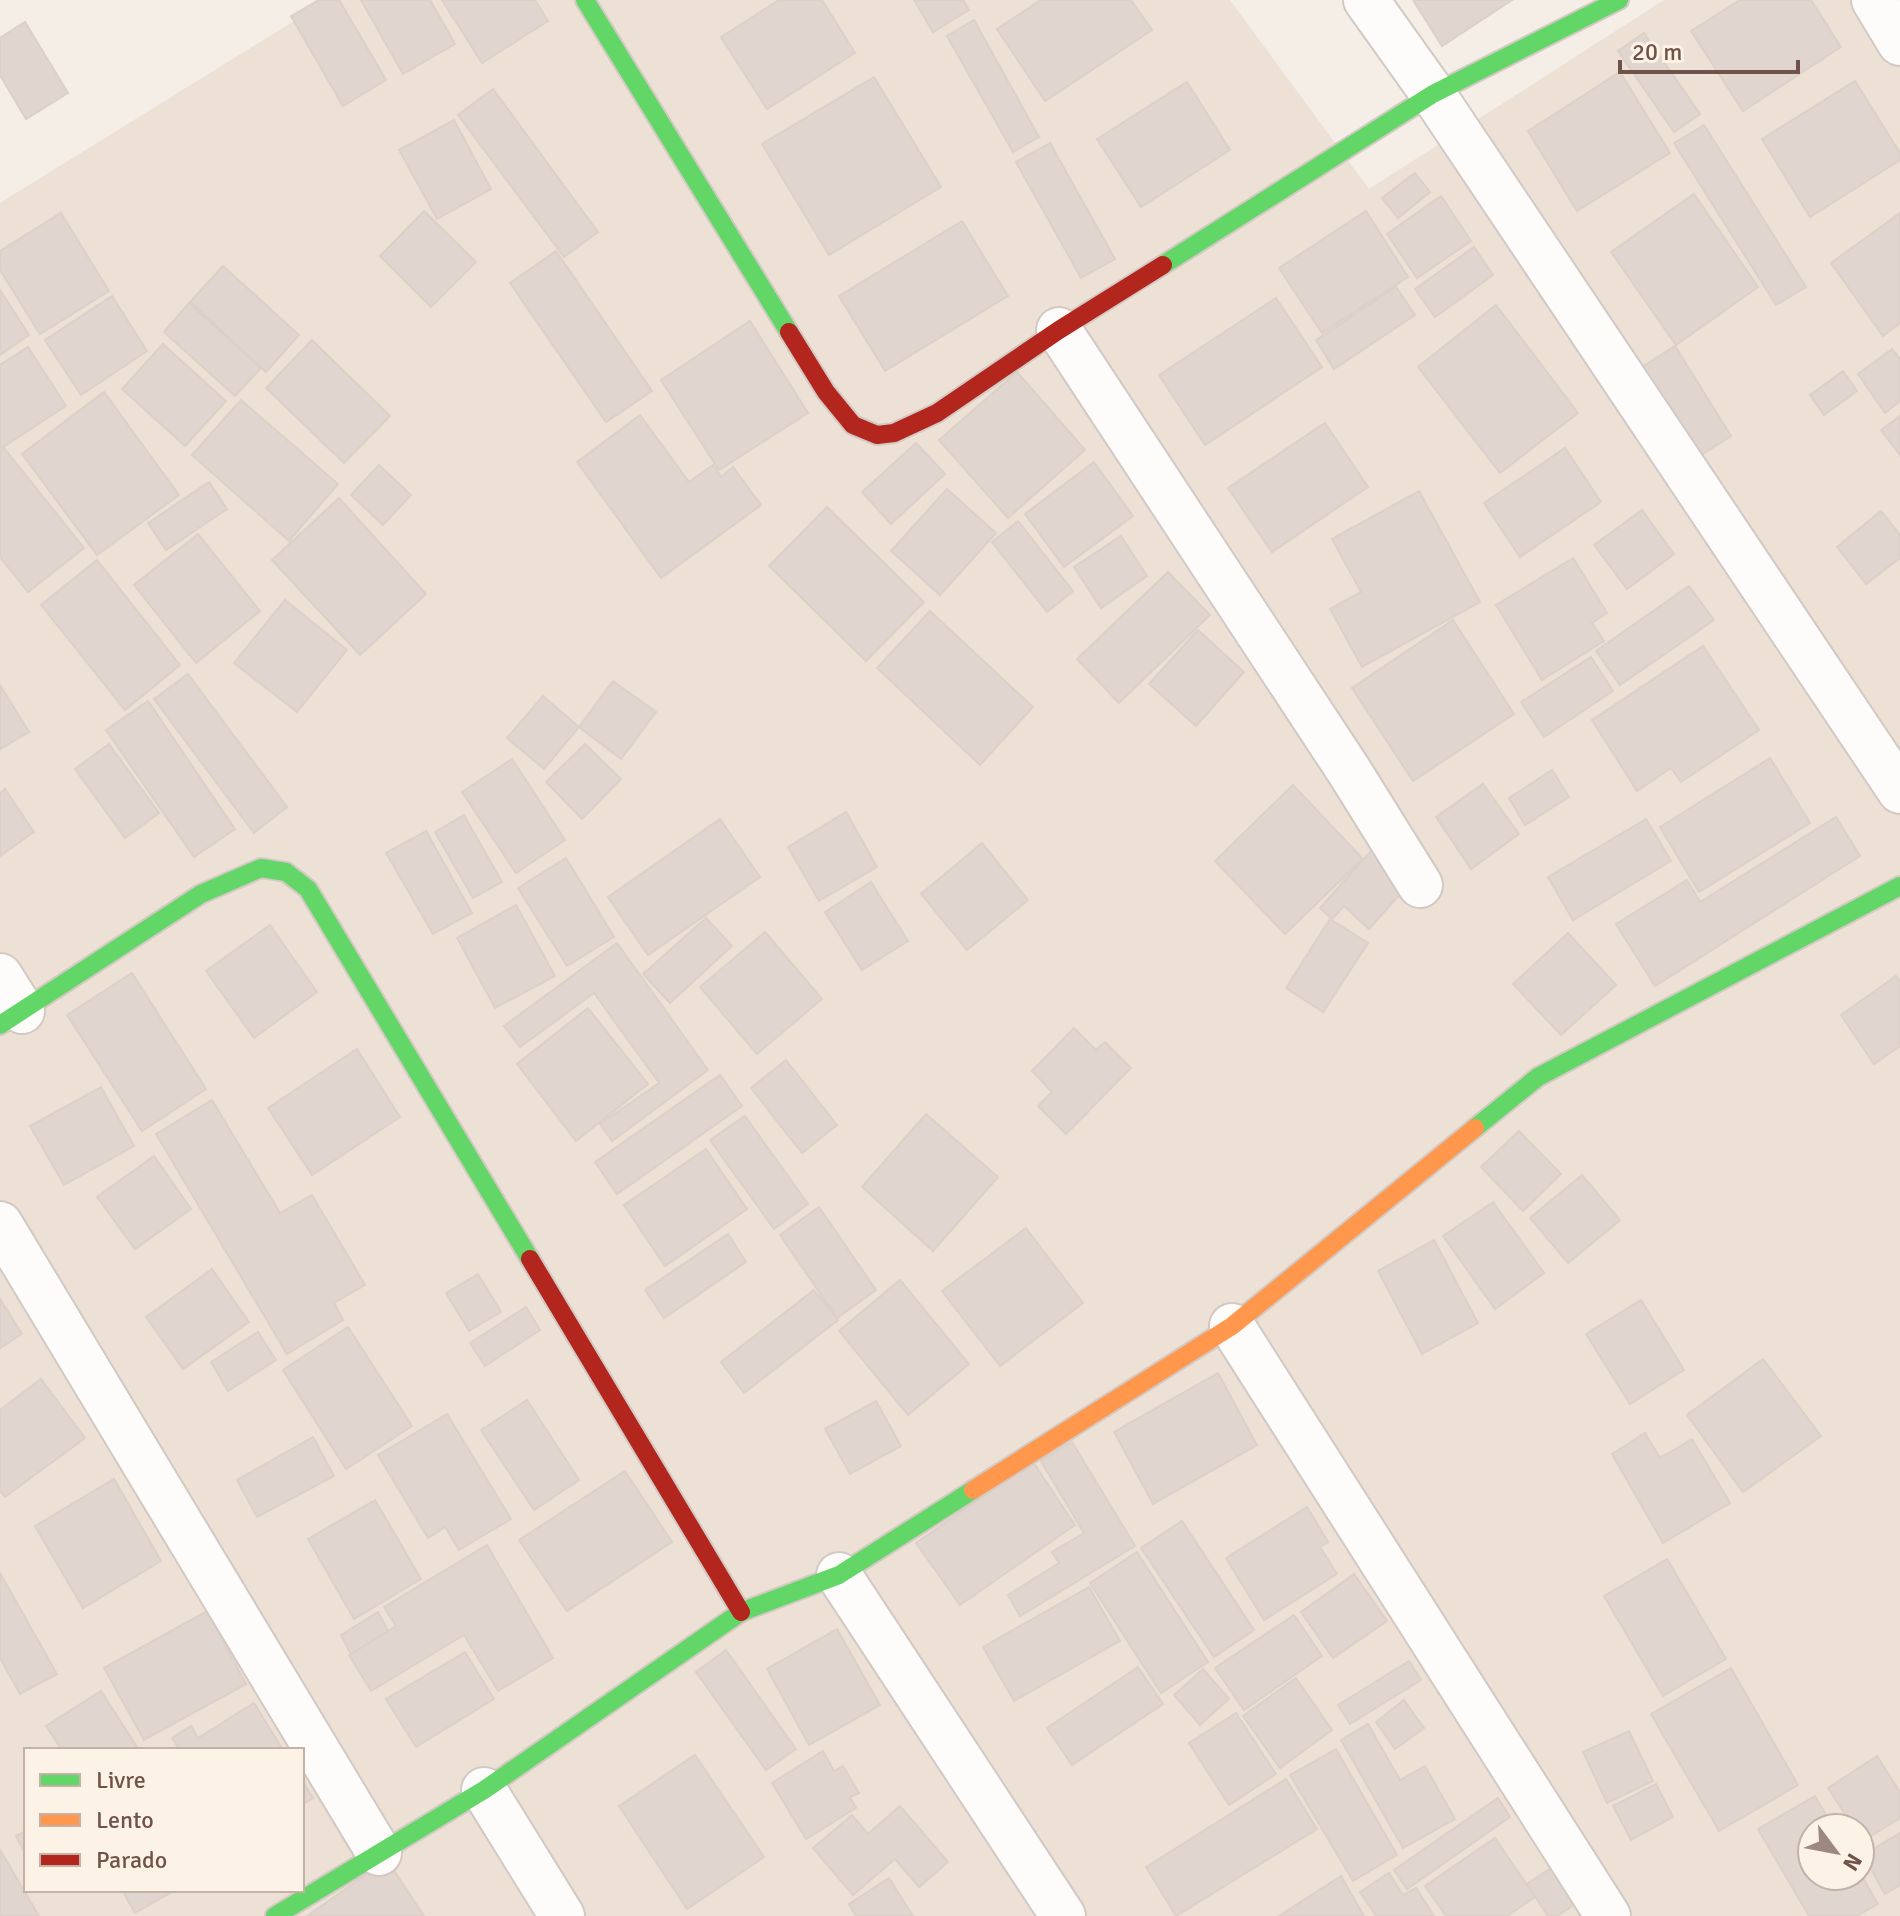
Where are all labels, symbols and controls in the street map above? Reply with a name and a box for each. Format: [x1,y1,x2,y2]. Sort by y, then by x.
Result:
scale bar [1620,24,1798,74]
text: 20 m [1632,37,1682,67]
legend [24,1748,304,1892]
text: Livre [96,1765,146,1795]
text: Lento [96,1805,154,1835]
north arrow [1796,1812,1876,1892]
text: Parado [96,1845,167,1875]
text: N [1837,1849,1868,1876]

